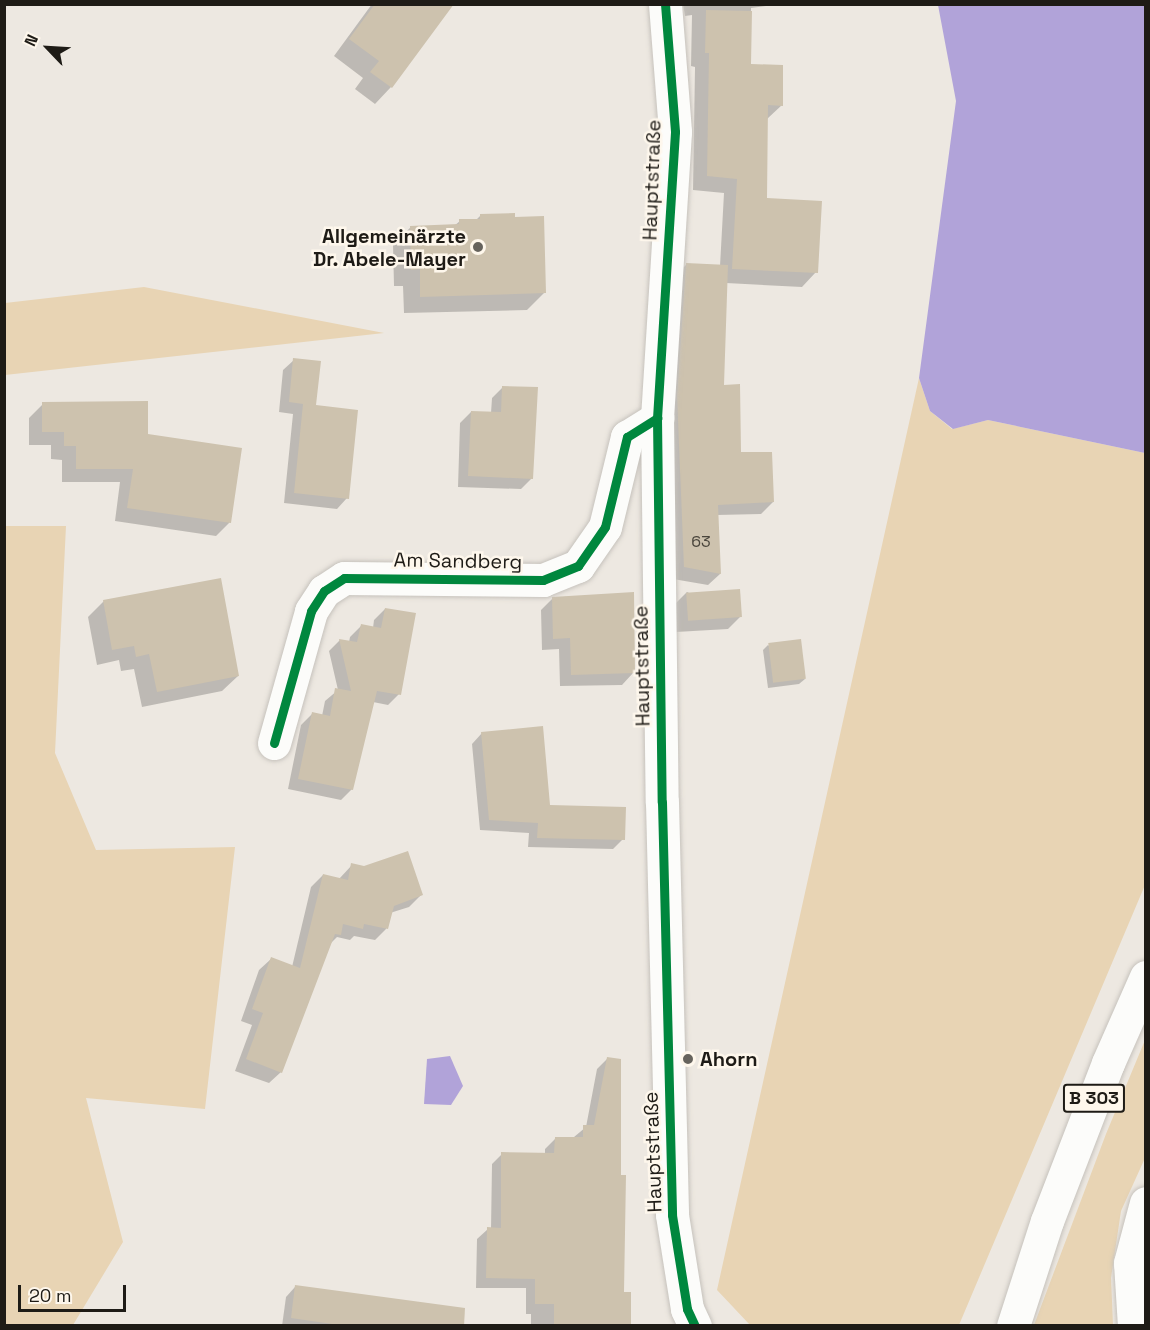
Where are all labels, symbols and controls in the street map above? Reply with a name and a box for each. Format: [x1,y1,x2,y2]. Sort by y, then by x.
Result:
north arrow [18,18,78,78]
text: N [19,31,43,49]
street label: Hauptstraße [638,119,666,241]
place label: Allgemeinärzte Dr. Abele-Mayer [312,224,466,271]
marker: Allgemeinärzte Dr. Abele-Mayer [471,240,485,254]
house number: 63 [691,532,711,552]
street label: Am Sandberg [394,548,522,574]
street label: Hauptstraße [629,605,655,727]
place label: Ahorn [700,1047,757,1071]
marker: Ahorn [681,1052,695,1066]
road number: B 303 [1062,1083,1126,1113]
street label: Hauptstraße [639,1091,667,1213]
scale bar [21,1273,129,1311]
text: 20 m [29,1284,72,1307]

